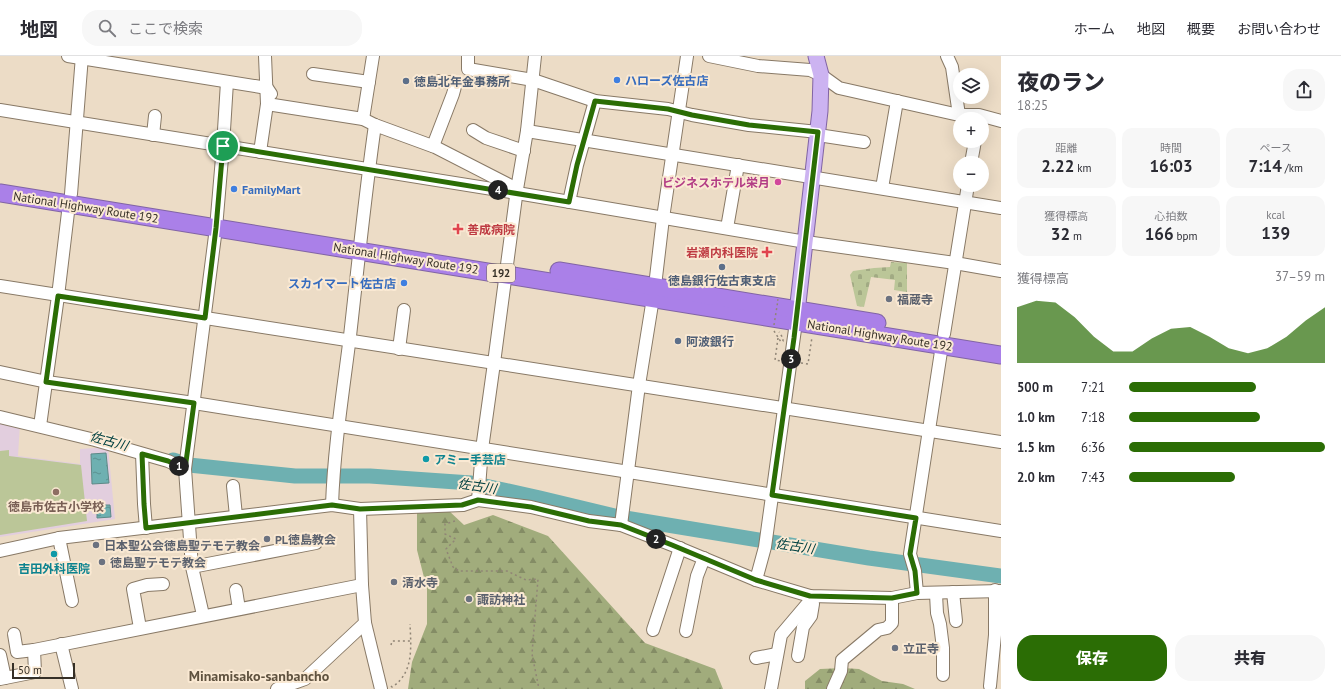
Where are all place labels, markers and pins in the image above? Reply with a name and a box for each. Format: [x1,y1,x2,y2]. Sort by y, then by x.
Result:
place label: ハローズ佐古店 [625,73,708,88]
place label: 徳島北年金事務所 [414,74,510,89]
marker: ハローズ佐古店 [612,75,622,85]
marker: 徳島北年金事務所 [401,76,411,86]
pin [206,129,240,163]
place label: ビジネスホテル栄月 [662,175,770,190]
marker: ビジネスホテル栄月 [773,177,783,187]
pin: 4 [488,180,508,200]
place label: FamilyMart [242,182,301,197]
marker: FamilyMart [229,184,239,194]
place label: 善成病院 [467,222,515,237]
marker: 善成病院 [452,223,464,235]
place label: 岩瀬内科医院 [686,245,758,260]
marker: 岩瀬内科医院 [761,246,773,258]
marker: 徳島銀行佐古東支店 [717,262,727,272]
place label: 徳島銀行佐古東支店 [668,273,776,288]
place label: スカイマート佐古店 [288,276,396,291]
marker: スカイマート佐古店 [399,278,409,288]
place label: 福蔵寺 [897,292,933,307]
marker: 福蔵寺 [884,294,894,304]
place label: 阿波銀行 [686,334,734,349]
marker: 阿波銀行 [673,336,683,346]
pin: 3 [781,349,801,369]
place label: アミー手芸店 [434,452,506,467]
marker: アミー手芸店 [421,454,431,464]
pin: 1 [169,456,189,476]
marker: 徳島市佐古小学校 [51,487,61,497]
place label: 徳島市佐古小学校 [8,499,104,514]
pin: 2 [646,529,666,549]
place label: PL徳島教会 [275,532,336,547]
marker: PL徳島教会 [262,534,272,544]
place label: 日本聖公会徳島聖テモテ教会 [104,538,260,553]
marker: 日本聖公会徳島聖テモテ教会 [91,540,101,550]
marker: 吉田外科医院 [49,549,59,559]
place label: 徳島聖テモテ教会 [110,555,206,570]
marker: 徳島聖テモテ教会 [97,557,107,567]
place label: 吉田外科医院 [18,561,90,576]
place label: 清水寺 [402,575,438,590]
marker: 清水寺 [389,577,399,587]
place label: 諏訪神社 [477,592,525,607]
marker: 諏訪神社 [464,594,474,604]
place label: 立正寺 [903,641,939,656]
marker: 立正寺 [890,643,900,653]

